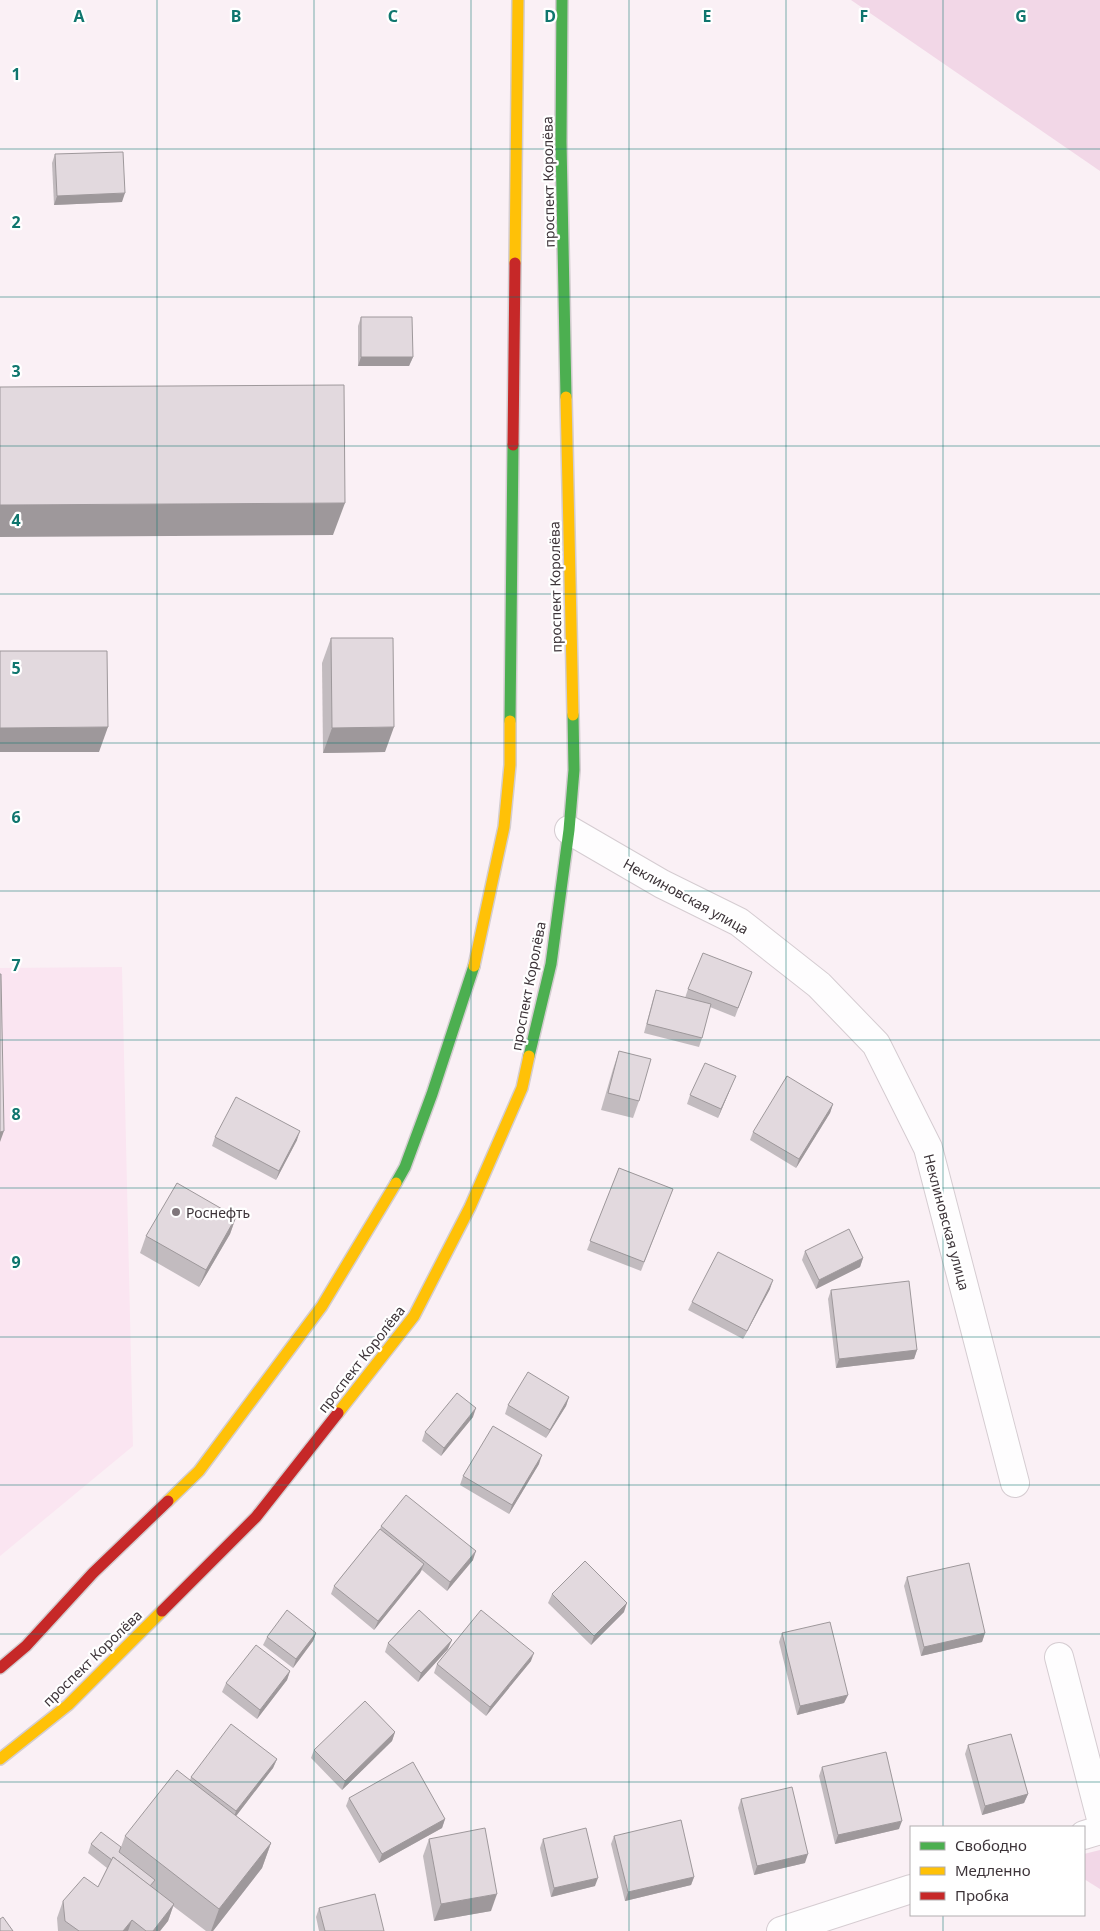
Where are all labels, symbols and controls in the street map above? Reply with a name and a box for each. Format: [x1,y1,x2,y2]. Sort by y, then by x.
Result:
text: A [73,5,85,27]
text: B [231,5,241,27]
text: C [388,5,398,27]
text: D [544,5,556,27]
text: E [703,5,712,27]
text: F [860,5,868,27]
text: G [1015,5,1027,27]
text: 1 [11,63,21,85]
street label: проспект Королёва [537,116,559,248]
text: 2 [11,211,21,233]
text: 3 [11,360,21,382]
text: 4 [11,509,21,531]
street label: проспект Королёва [544,521,566,653]
text: 5 [11,657,21,679]
text: 6 [11,806,21,828]
street label: Неклиновская улица [620,854,752,938]
street label: проспект Королёва [506,920,550,1052]
text: 7 [11,954,21,976]
text: 8 [11,1103,21,1125]
street label: Неклиновская улица [920,1152,974,1292]
place label: Роснефть [186,1203,250,1222]
marker: Роснефть [170,1206,182,1218]
text: 9 [11,1251,21,1273]
street label: проспект Королёва [313,1301,409,1417]
street label: проспект Королёва [38,1606,146,1710]
legend [910,1826,1085,1916]
text: Свободно [955,1835,1027,1855]
text: Медленно [955,1860,1031,1880]
text: Пробка [955,1885,1009,1905]

